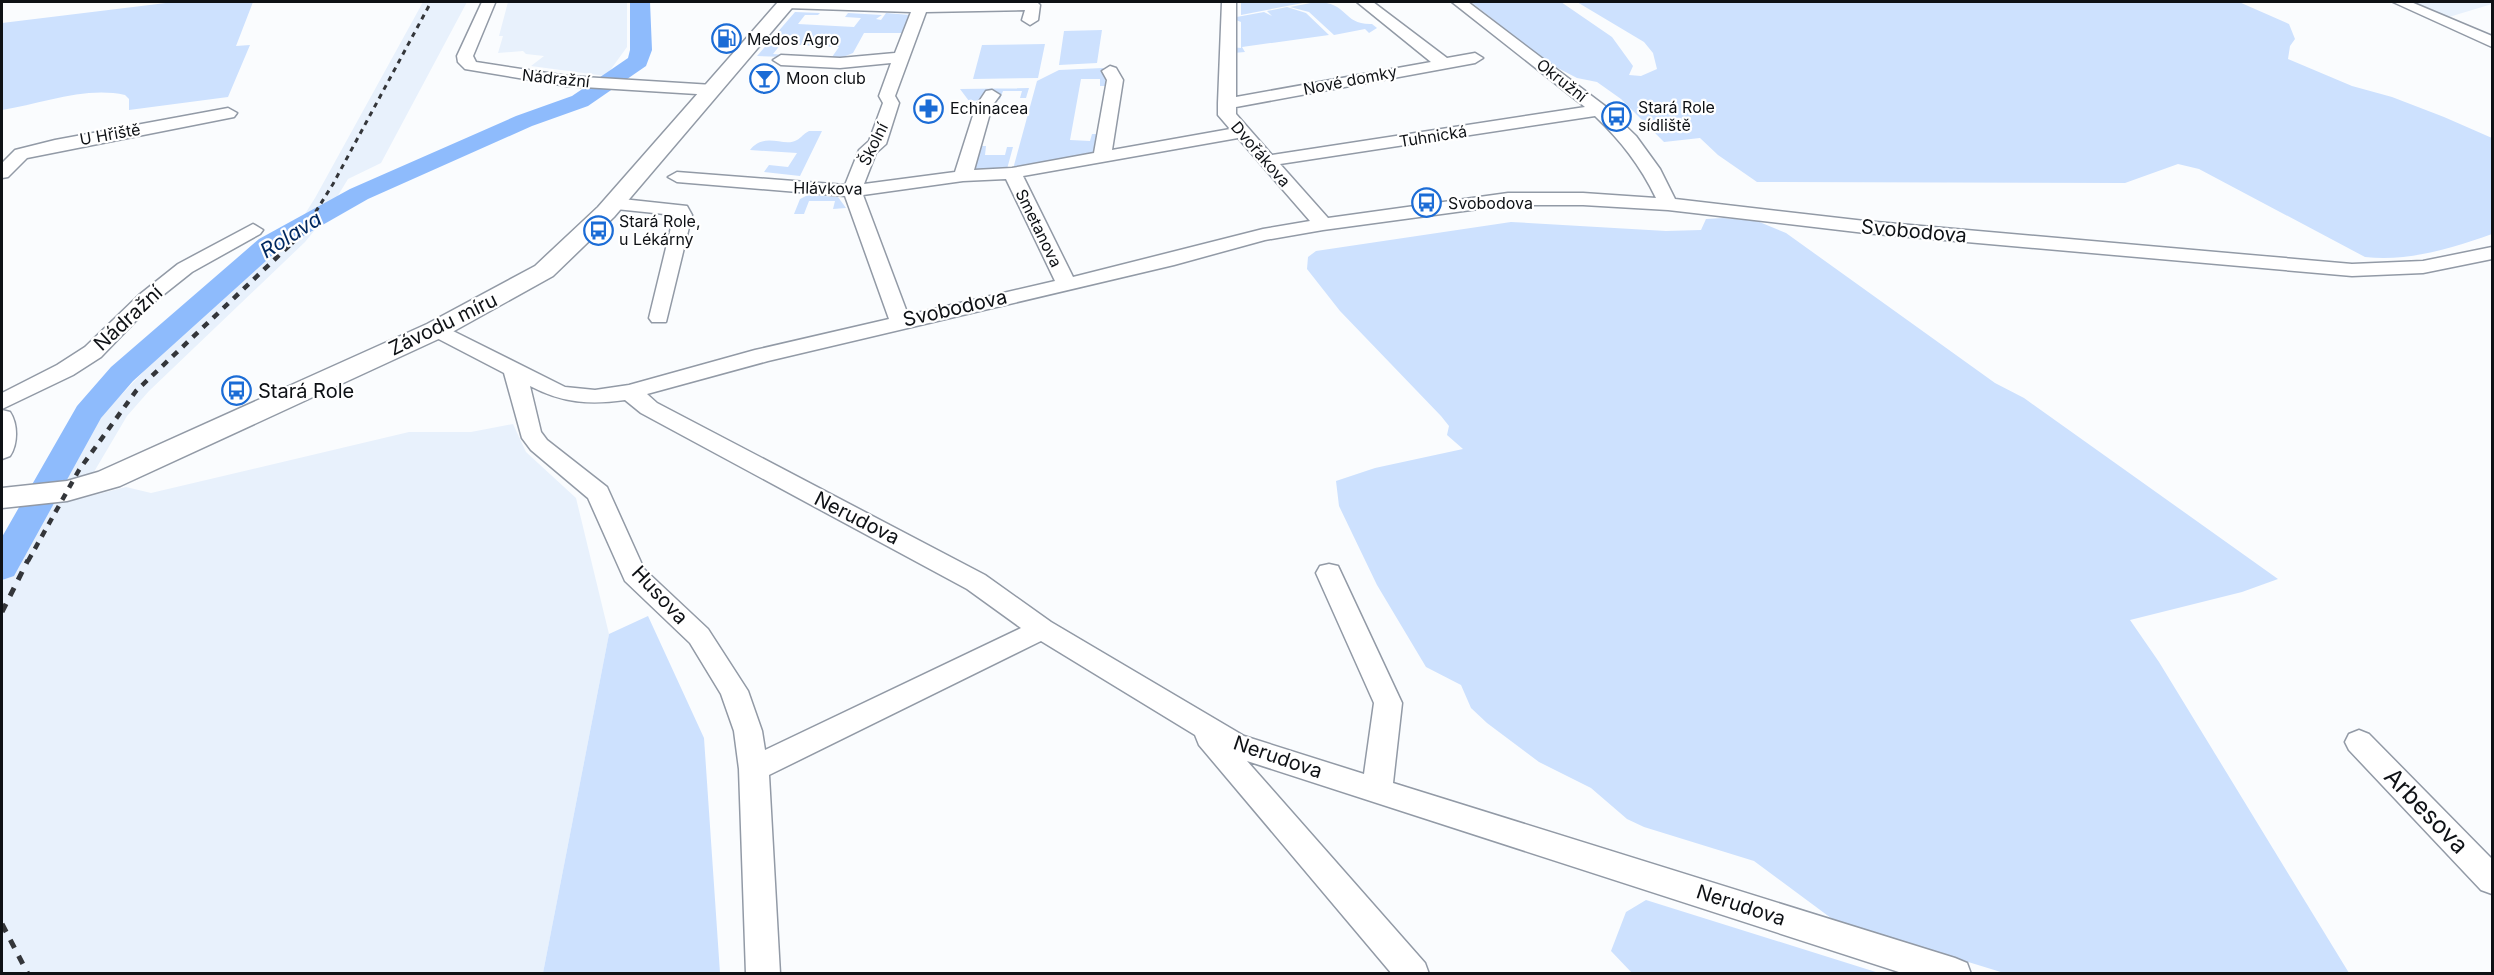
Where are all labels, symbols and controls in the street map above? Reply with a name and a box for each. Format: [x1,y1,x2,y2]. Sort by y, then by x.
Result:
fuel station icon: Medos Agro [710,23,742,55]
place label: Medos Agro [747,29,839,49]
street label: Okružní [1533,54,1591,106]
street label: Nové domky [1301,61,1399,99]
bar icon: Moon club [749,62,781,94]
street label: Nádražní [521,64,591,92]
place label: Moon club [786,68,866,88]
pharmacy icon: Echinacea [913,92,945,124]
place label: Stará Role sídliště [1638,97,1715,135]
place label: Echinacea [950,98,1028,118]
bus stop icon: Stará Role sídliště [1601,100,1633,132]
street label: Dvořákova [1227,117,1295,191]
street label: U Hřiště [78,119,142,149]
street label: Školní [854,119,892,169]
street label: Tuhnická [1398,121,1468,151]
street label: Hlávkova [793,177,863,199]
street label: Smetanova [1011,186,1067,270]
bus stop icon: Svobodova [1411,187,1443,219]
place label: Svobodova [1448,193,1533,213]
water label: Rolava [255,206,326,263]
place label: Stará Role, u Lékárny [619,211,701,249]
bus stop icon: Stará Role, u Lékárny [582,214,614,246]
street label: Svobodova [1860,214,1968,248]
street label: Nádražní [89,280,167,356]
street label: Svobodova [901,284,1009,332]
street label: Závodu míru [385,287,501,361]
bus stop icon: Stará Role [221,375,253,407]
place label: Stará Role [258,379,354,403]
street label: Nerudova [810,486,904,550]
street label: Husova [627,561,693,629]
street label: Nerudova [1230,731,1326,783]
street label: Arbesova [2378,762,2474,860]
street label: Nerudova [1693,879,1789,931]

